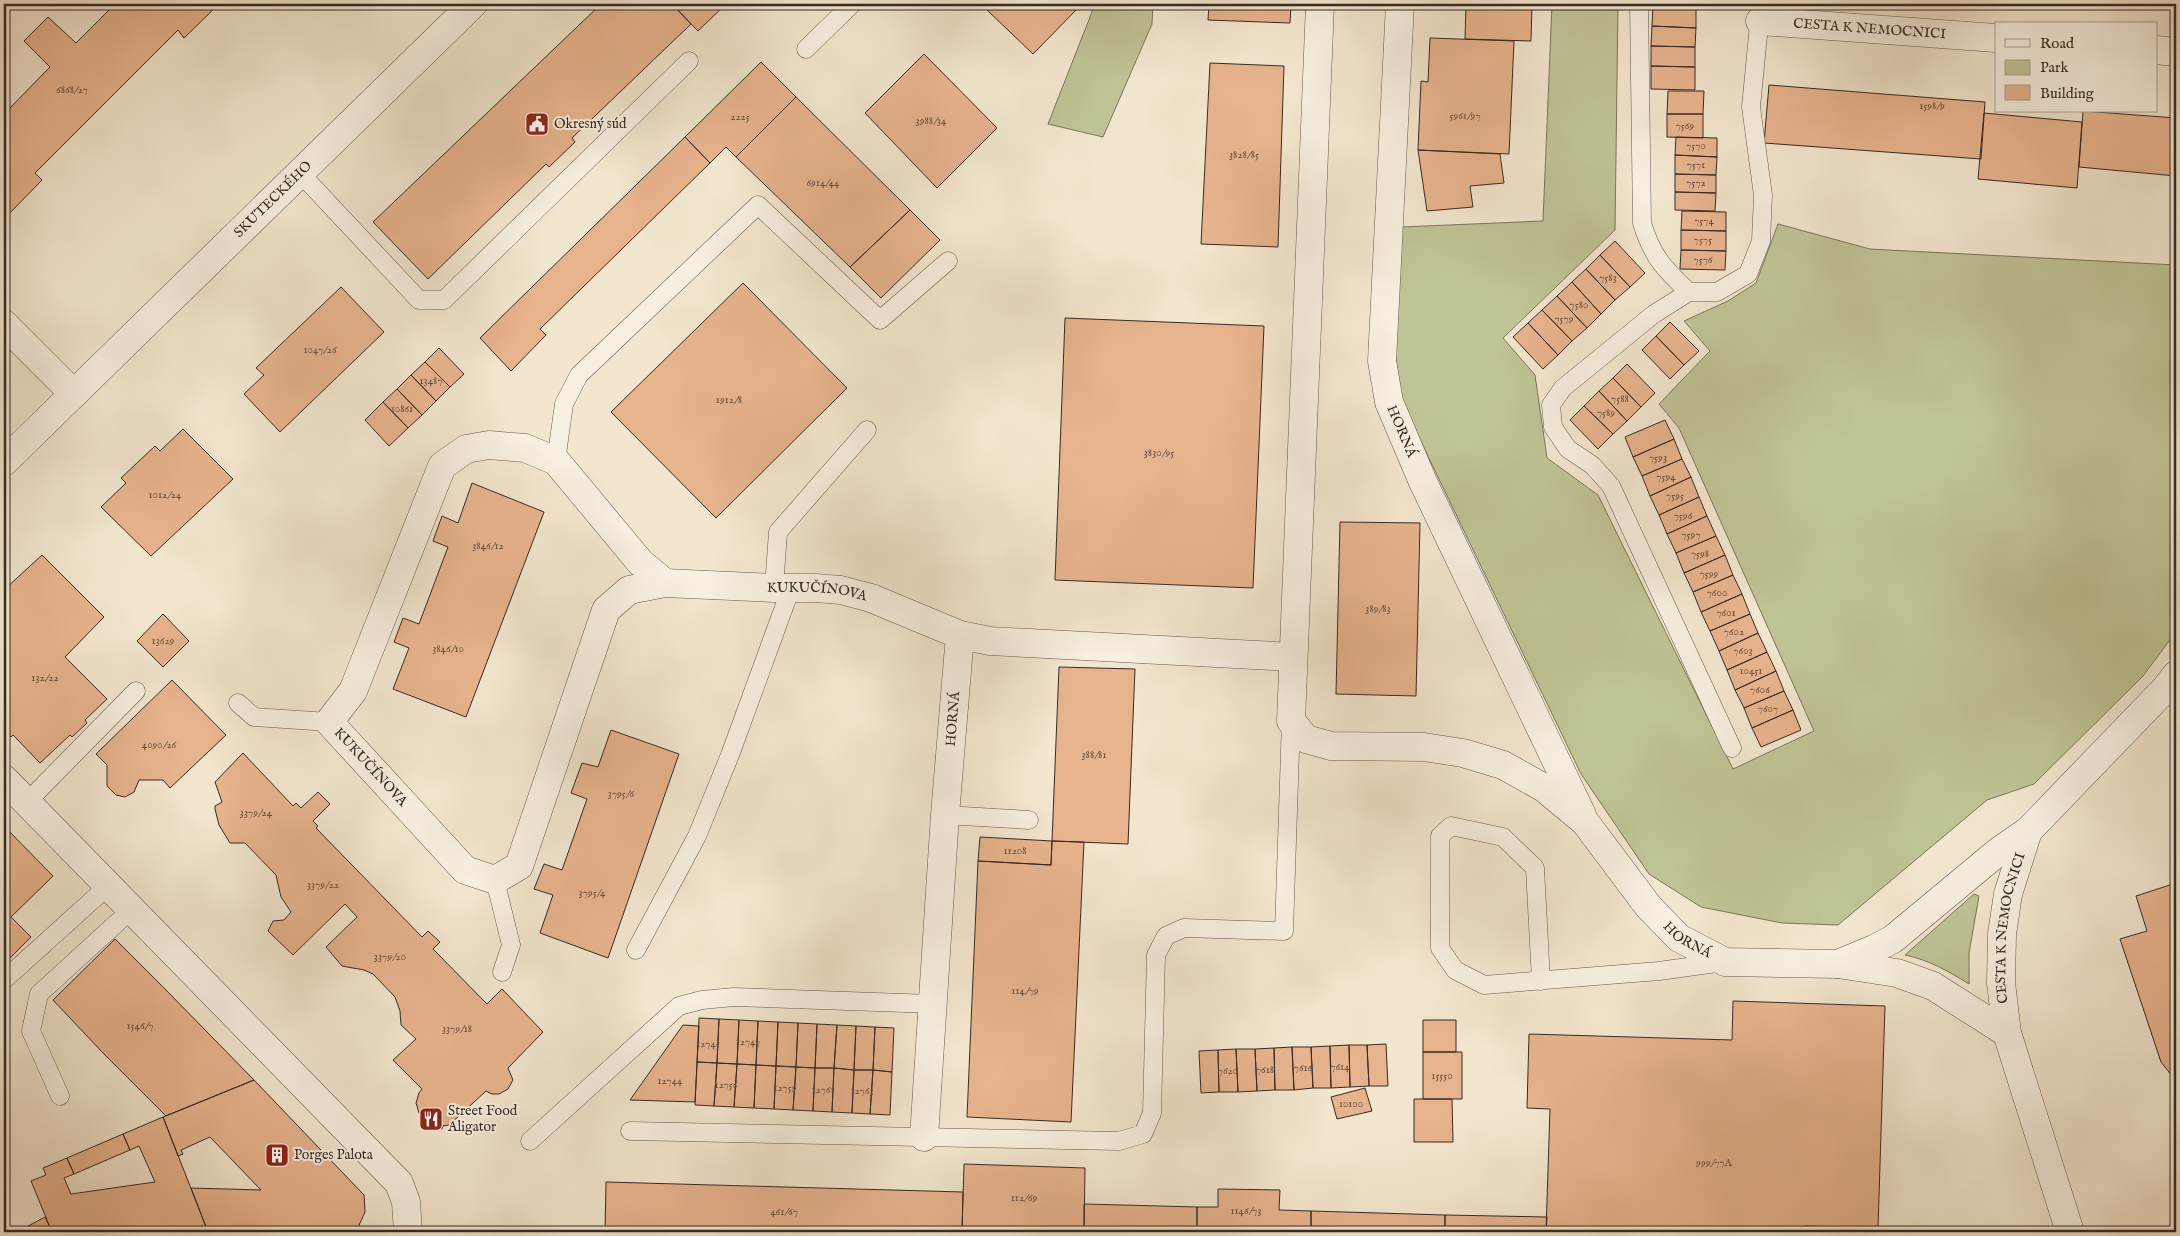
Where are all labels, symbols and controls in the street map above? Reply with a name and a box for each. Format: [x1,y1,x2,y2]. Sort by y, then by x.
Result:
street label: CESTA K NEMOCNICI [1793,14,1947,43]
legend [1995,22,2158,112]
text: Road [2040,34,2075,53]
text: Park [2040,58,2070,77]
house number: 6868/27 [56,83,88,97]
text: Building [2040,84,2095,103]
house number: 1598/9 [1919,99,1945,113]
house number: 5961/97 [1449,109,1481,123]
house number: 2225 [730,110,750,124]
public building icon: Okresný súd [524,111,550,137]
house number: 3988/34 [916,114,947,128]
place label: Okresný súd [554,115,627,133]
house number: 7569 [1676,119,1694,133]
house number: 7570 [1686,139,1706,153]
house number: 3828/85 [1229,148,1259,162]
street label: SKUTECKÉHO [230,157,316,242]
house number: 7571 [1687,158,1705,172]
house number: 6914/44 [806,176,840,190]
house number: 7572 [1686,176,1706,190]
house number: 7574 [1694,214,1714,228]
house number: 7575 [1694,233,1712,247]
house number: 7576 [1694,253,1713,267]
house number: 7583 [1599,271,1617,285]
house number: 7580 [1570,298,1588,312]
house number: 7579 [1554,312,1574,326]
house number: 1047/26 [303,343,337,357]
house number: 13487 [419,374,443,388]
house number: 7588 [1611,392,1629,406]
house number: 1912/8 [716,393,742,407]
house number: 10861 [391,402,413,416]
street label: HORNÁ [1382,402,1422,461]
house number: 7589 [1597,406,1615,420]
house number: 3830/95 [1144,446,1174,460]
house number: 7593 [1649,451,1667,465]
house number: 7594 [1656,470,1676,484]
house number: 1012/24 [149,488,182,502]
house number: 7595 [1666,489,1684,503]
house number: 7596 [1674,509,1693,523]
house number: 7597 [1681,528,1701,542]
house number: 3846/12 [472,539,504,553]
house number: 7598 [1691,547,1709,561]
house number: 7599 [1700,567,1719,581]
street label: KUKUČÍNOVA [766,578,870,606]
house number: 7600 [1707,586,1727,600]
house number: 389/83 [1365,602,1391,616]
house number: 7601 [1716,606,1736,620]
house number: 7602 [1724,625,1744,639]
house number: 13629 [152,634,175,648]
house number: 3846/10 [432,642,464,656]
house number: 7603 [1733,644,1753,658]
house number: 10451 [1740,664,1762,678]
house number: 132/22 [31,671,59,685]
house number: 7606 [1750,683,1770,697]
street label: HORNÁ [942,690,964,747]
house number: 7607 [1758,702,1778,716]
street label: KUKUČÍNOVA [330,724,412,811]
house number: 4090/26 [142,738,177,752]
house number: 388/81 [1081,748,1107,762]
house number: 3795/6 [608,787,635,801]
house number: 3379/24 [240,806,273,820]
house number: 11208 [1003,844,1027,858]
street label: CESTA K NEMOCNICI [1992,850,2030,1005]
house number: 3379/22 [307,878,339,892]
house number: 3795/4 [579,886,606,900]
street label: HORNÁ [1659,918,1716,963]
house number: 3379/20 [374,950,406,964]
house number: 114/79 [1011,984,1039,998]
house number: 1546/7 [127,1019,153,1033]
house number: 3379/18 [442,1022,472,1036]
house number: 12747 [736,1035,760,1049]
house number: 12745 [696,1037,720,1051]
house number: 7614 [1330,1060,1350,1074]
house number: 7616 [1294,1061,1313,1075]
house number: 7618 [1256,1063,1274,1077]
house number: 7620 [1218,1064,1238,1078]
house number: 15550 [1431,1069,1453,1083]
house number: 12744 [657,1074,683,1088]
house number: 12756 [715,1078,738,1092]
house number: 12759 [773,1081,797,1095]
house number: 12761 [812,1083,834,1097]
house number: 12763 [850,1084,874,1098]
house number: 10100 [1339,1097,1363,1111]
place label: Street Food Aligator [447,1102,518,1136]
restaurant icon: Street Food Aligator [418,1106,444,1132]
building icon: Porges Palota [264,1142,290,1168]
place label: Porges Palota [294,1146,374,1164]
house number: 999/77A [1695,1156,1732,1170]
house number: 112/69 [1011,1191,1037,1205]
house number: 1146/73 [1230,1204,1262,1218]
house number: 461/67 [770,1205,798,1219]

